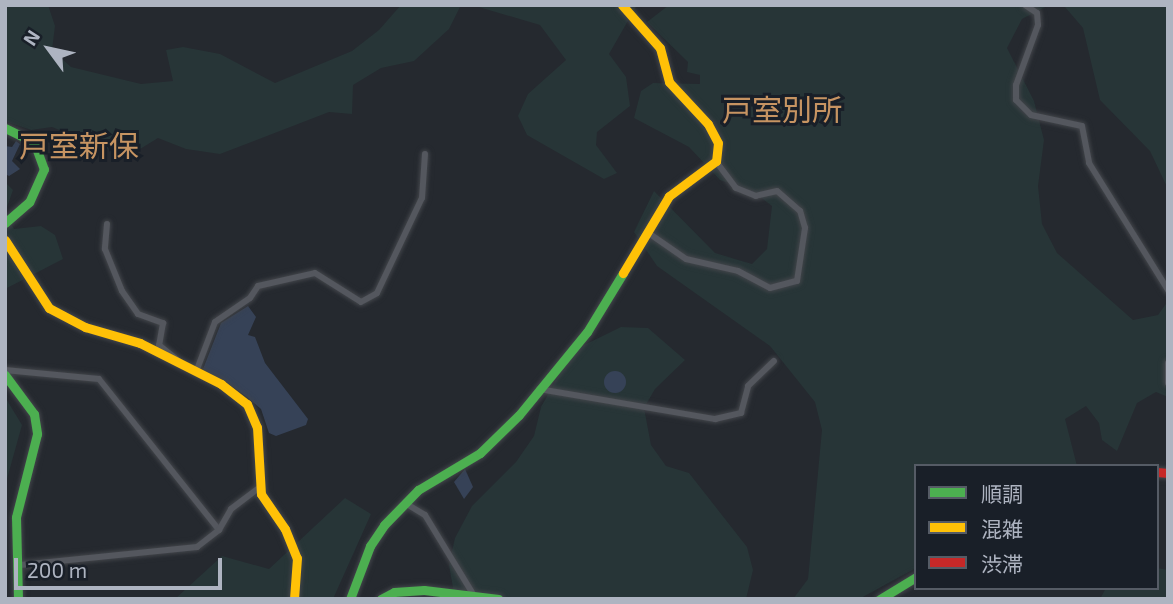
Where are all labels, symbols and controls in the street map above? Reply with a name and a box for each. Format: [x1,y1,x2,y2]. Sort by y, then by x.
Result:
north arrow [14,14,84,84]
text: N [18,25,44,49]
district label: 戸室別所 [722,91,842,127]
district label: 戸室新保 [19,127,139,163]
legend [914,464,1159,590]
text: 順調 [981,481,1023,506]
text: 混雑 [981,516,1023,541]
scale bar [18,544,226,588]
text: 渋滞 [981,551,1023,576]
text: 200 m [27,557,87,582]

